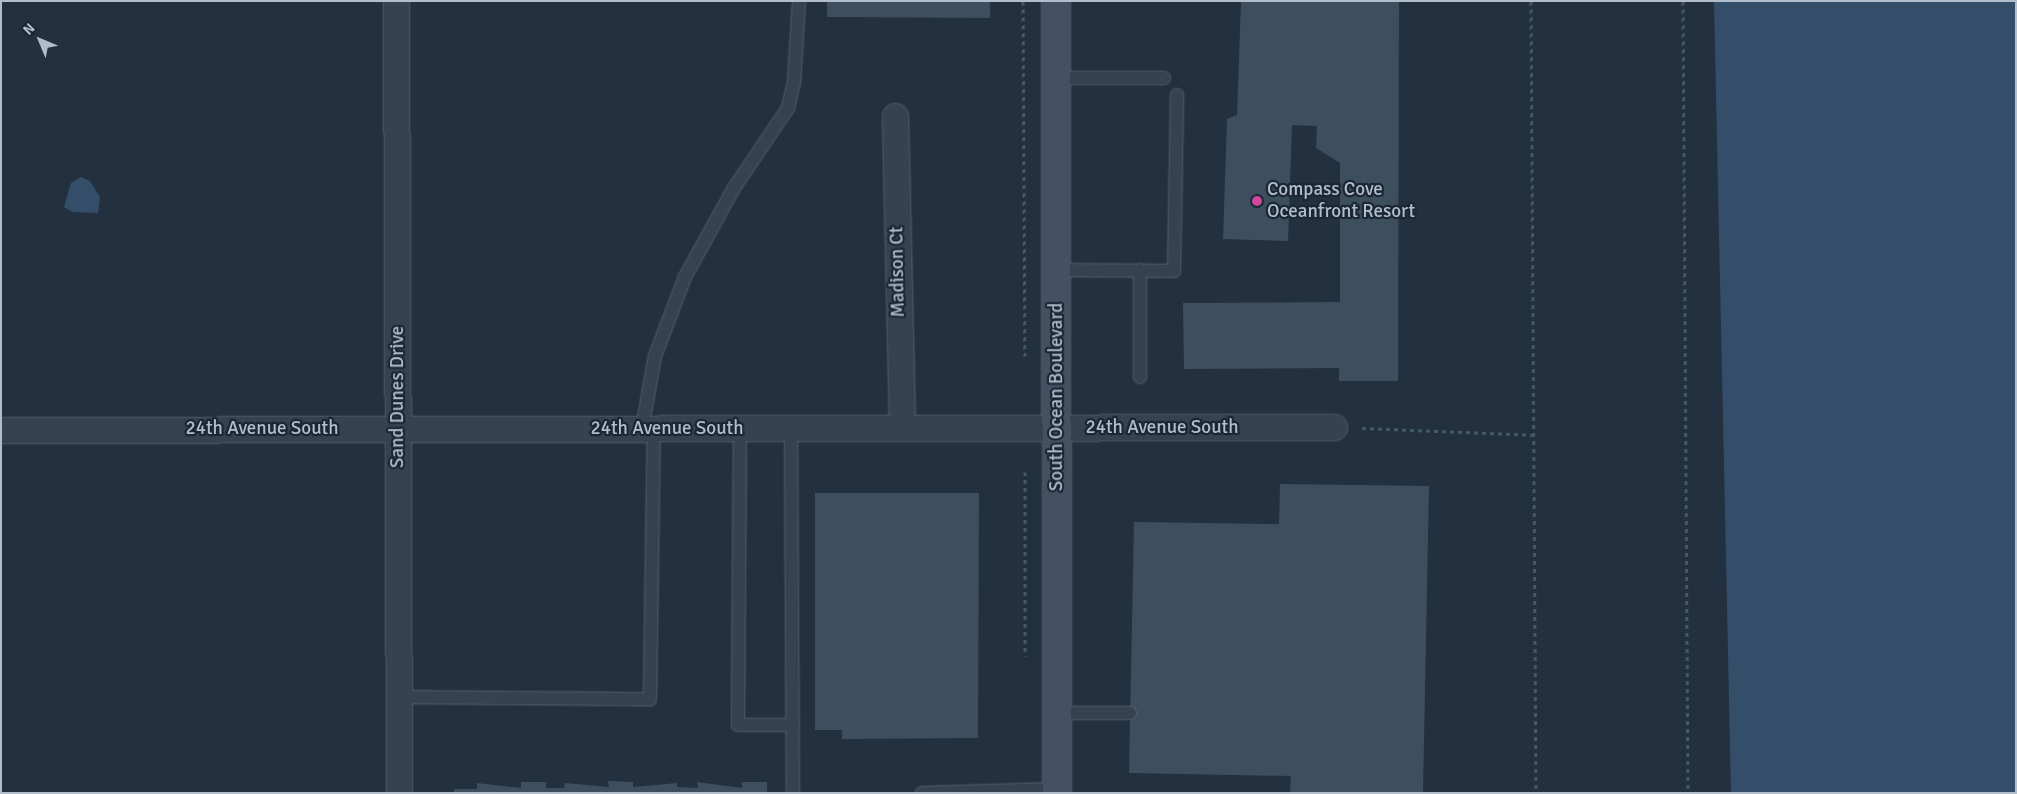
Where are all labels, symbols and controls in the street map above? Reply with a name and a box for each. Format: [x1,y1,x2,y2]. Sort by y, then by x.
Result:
north arrow [15,15,65,65]
text: N [20,20,38,38]
place label: Compass Cove Oceanfront Resort [1267,179,1415,223]
marker: Compass Cove Oceanfront Resort [1251,195,1263,207]
street label: Madison Ct [886,226,910,318]
street label: South Ocean Boulevard [1046,303,1068,491]
street label: Sand Dunes Drive [387,326,409,468]
street label: 24th Avenue South [1085,417,1239,439]
street label: 24th Avenue South [185,418,339,440]
street label: 24th Avenue South [590,418,744,440]

